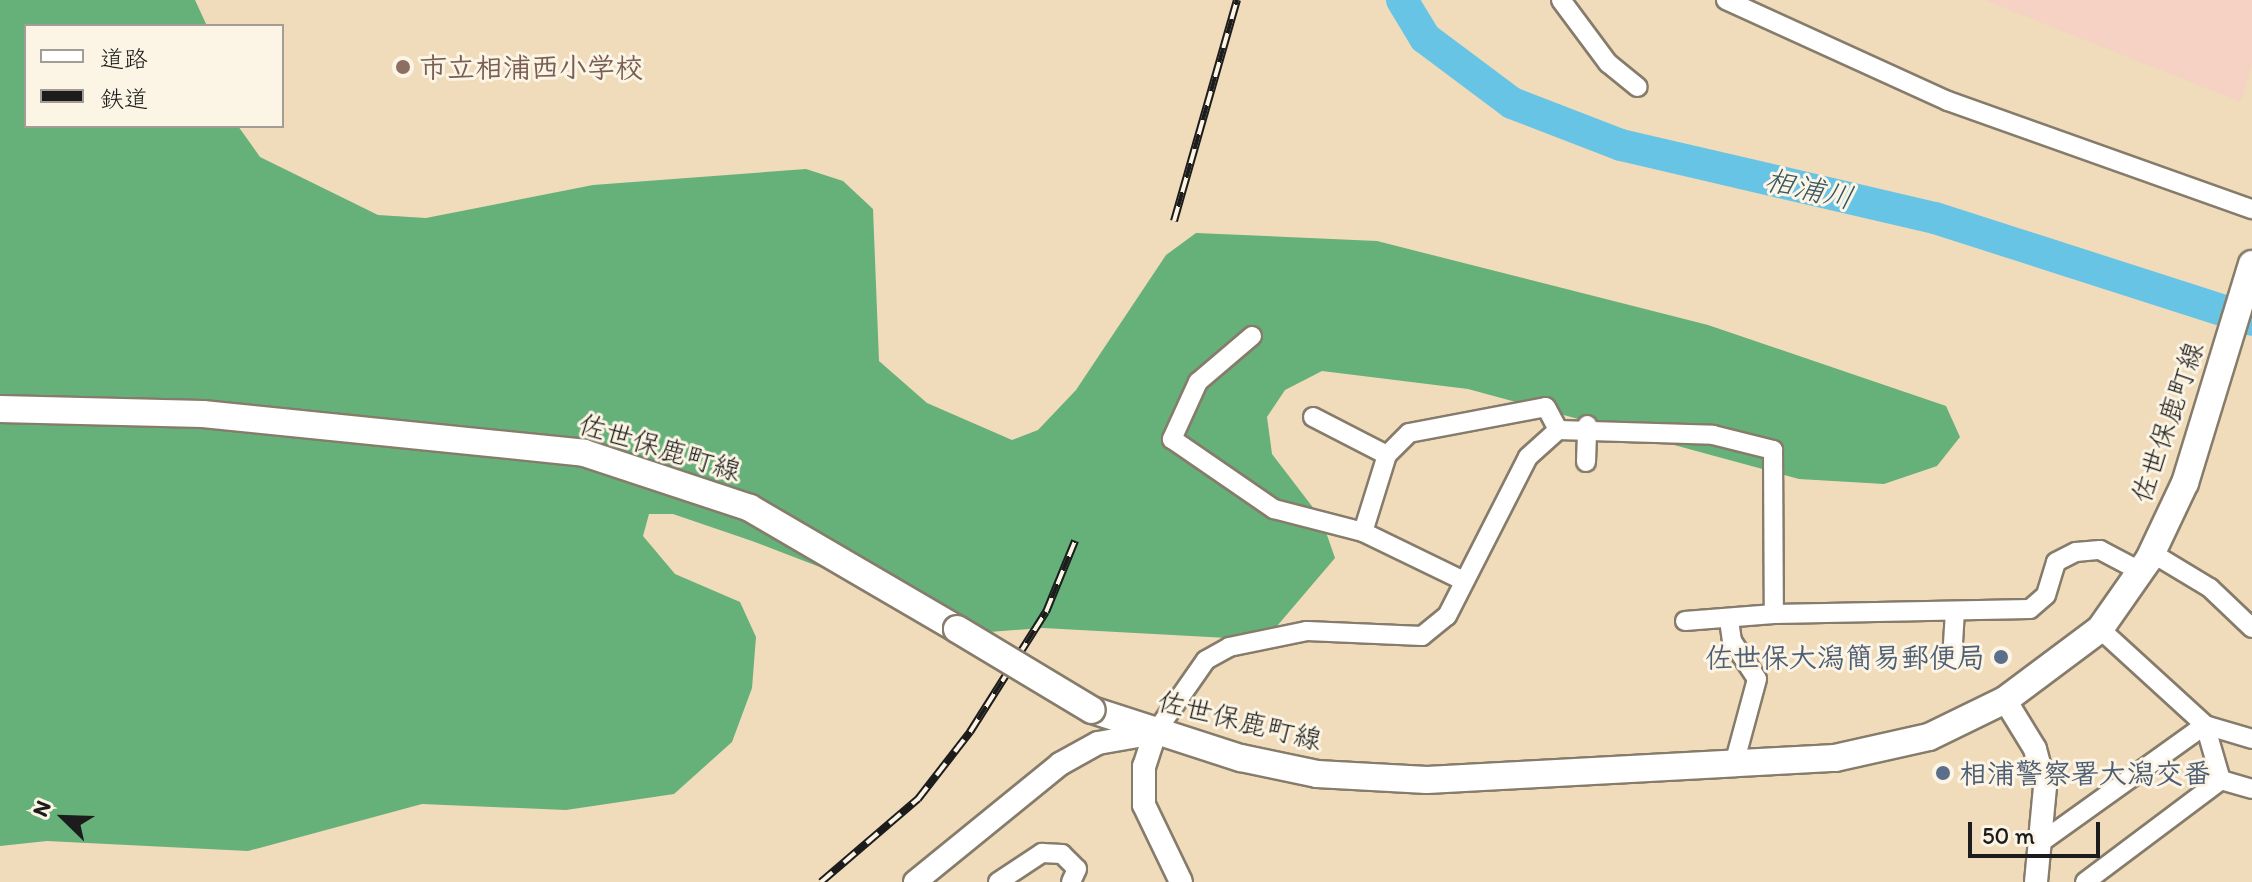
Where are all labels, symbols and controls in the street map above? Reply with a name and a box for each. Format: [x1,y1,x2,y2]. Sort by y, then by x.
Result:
legend [24,24,284,128]
text: 道路 [100,44,148,73]
place label: 市立相浦西小学校 [419,50,643,84]
marker: 市立相浦西小学校 [394,58,412,76]
text: 鉄道 [100,84,148,113]
water label: 相浦川 [1761,161,1857,217]
street label: 佐世保鹿町線 [2124,337,2210,507]
street label: 佐世保鹿町線 [575,406,745,488]
place label: 佐世保大潟簡易郵便局 [1705,640,1985,674]
marker: 佐世保大潟簡易郵便局 [1992,648,2010,666]
street label: 佐世保鹿町線 [1154,683,1326,757]
place label: 相浦警察署大潟交番 [1959,756,2211,790]
marker: 相浦警察署大潟交番 [1934,764,1952,782]
north arrow [24,778,104,858]
text: N [26,796,57,821]
scale bar [1972,806,2104,856]
text: 50 m [1982,821,2035,850]

